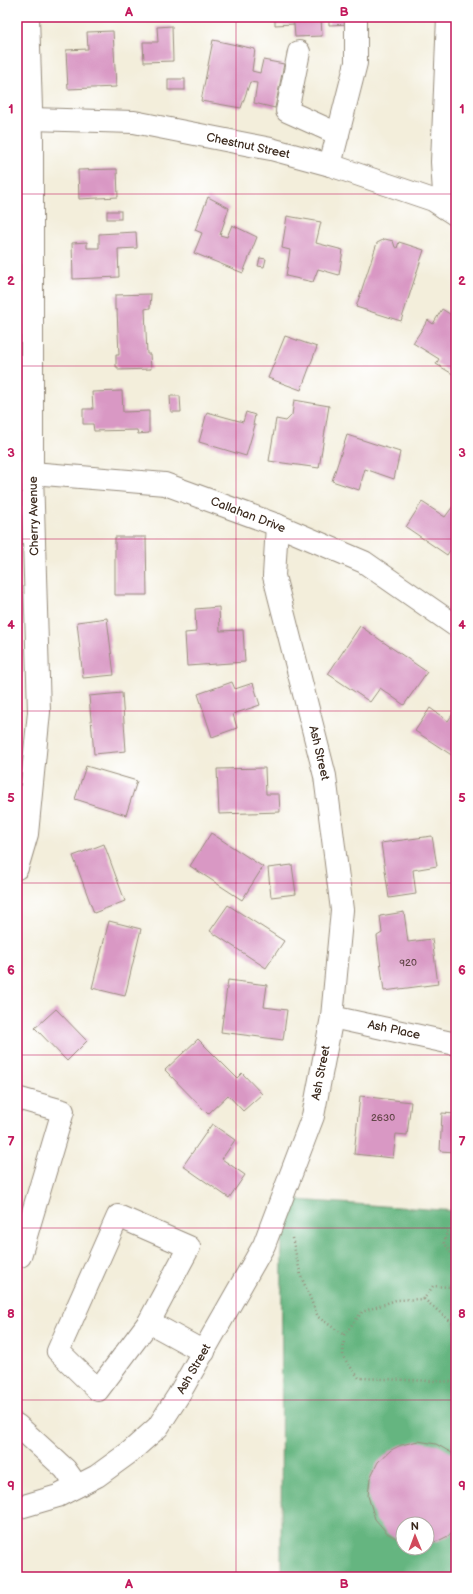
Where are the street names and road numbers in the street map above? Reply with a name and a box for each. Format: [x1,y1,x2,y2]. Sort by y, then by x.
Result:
street label: Chestnut Street [205,130,291,162]
street label: Cherry Avenue [26,476,42,556]
street label: Callahan Drive [208,494,288,536]
street label: Ash Street [305,724,333,782]
street label: Ash Place [366,1017,422,1043]
street label: Ash Street [308,1044,334,1102]
street label: Ash Street [174,1341,215,1397]

